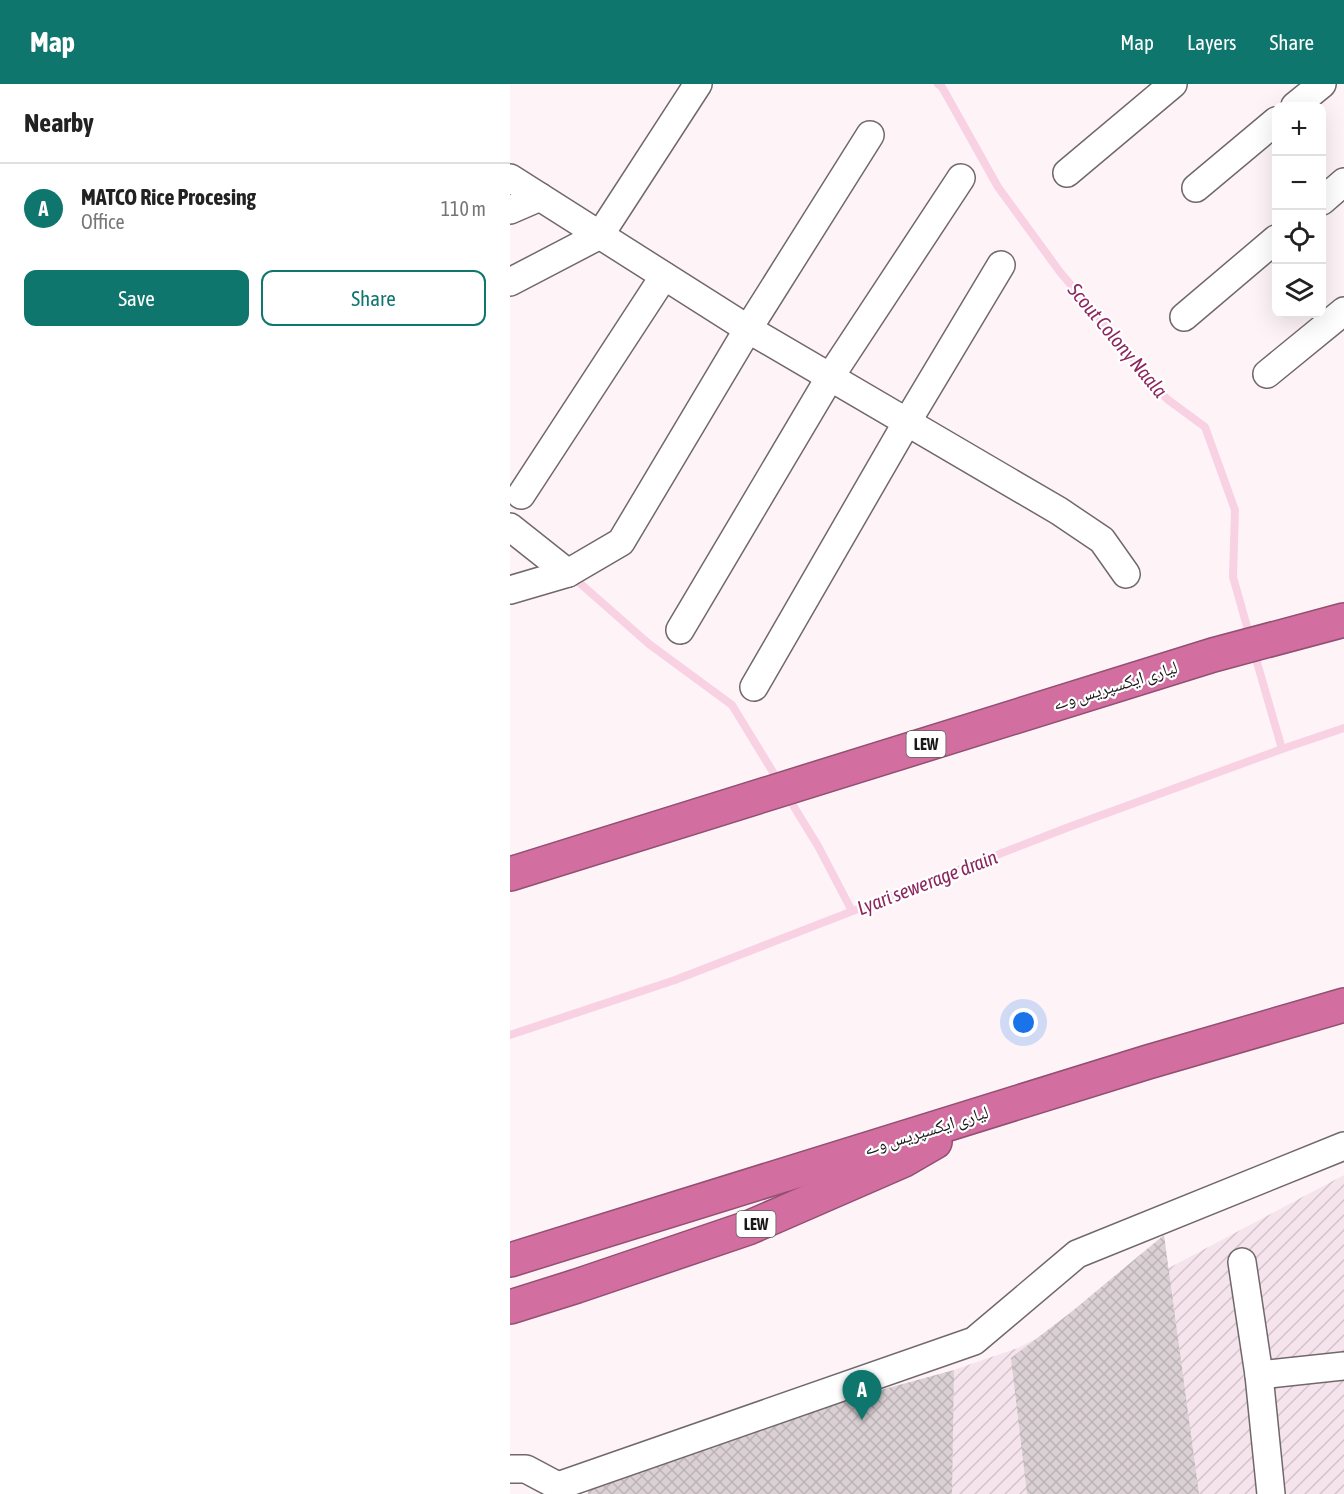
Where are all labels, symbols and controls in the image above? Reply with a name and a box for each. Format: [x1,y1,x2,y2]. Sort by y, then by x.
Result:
text: Map [30,26,75,58]
text: Map [1120,30,1154,54]
text: Layers [1187,30,1237,54]
text: Share [1270,30,1314,54]
map controls [1272,102,1326,318]
button: + [1272,102,1326,156]
text: Nearby [24,108,94,138]
button: − [1272,156,1326,210]
text: MATCO Rice Procesing [81,184,256,210]
text: A [39,197,48,220]
text: 110 m [441,197,486,220]
text: Office [81,210,125,233]
button: locate [1272,210,1326,264]
button: layers [1272,264,1326,318]
button: Save [24,270,249,326]
button: Share [261,270,486,326]
water label: Scout Colony Naala [1063,278,1172,402]
street label: لیاری ایکسپریس وے [1050,656,1180,715]
road number: LEW [906,731,946,757]
water label: Lyari sewerage drain [854,845,1001,919]
your location [1009,1008,1038,1037]
street label: لیاری ایکسپریس وے [861,1101,991,1160]
road number: LEW [736,1211,776,1237]
pin: A [842,1370,882,1420]

